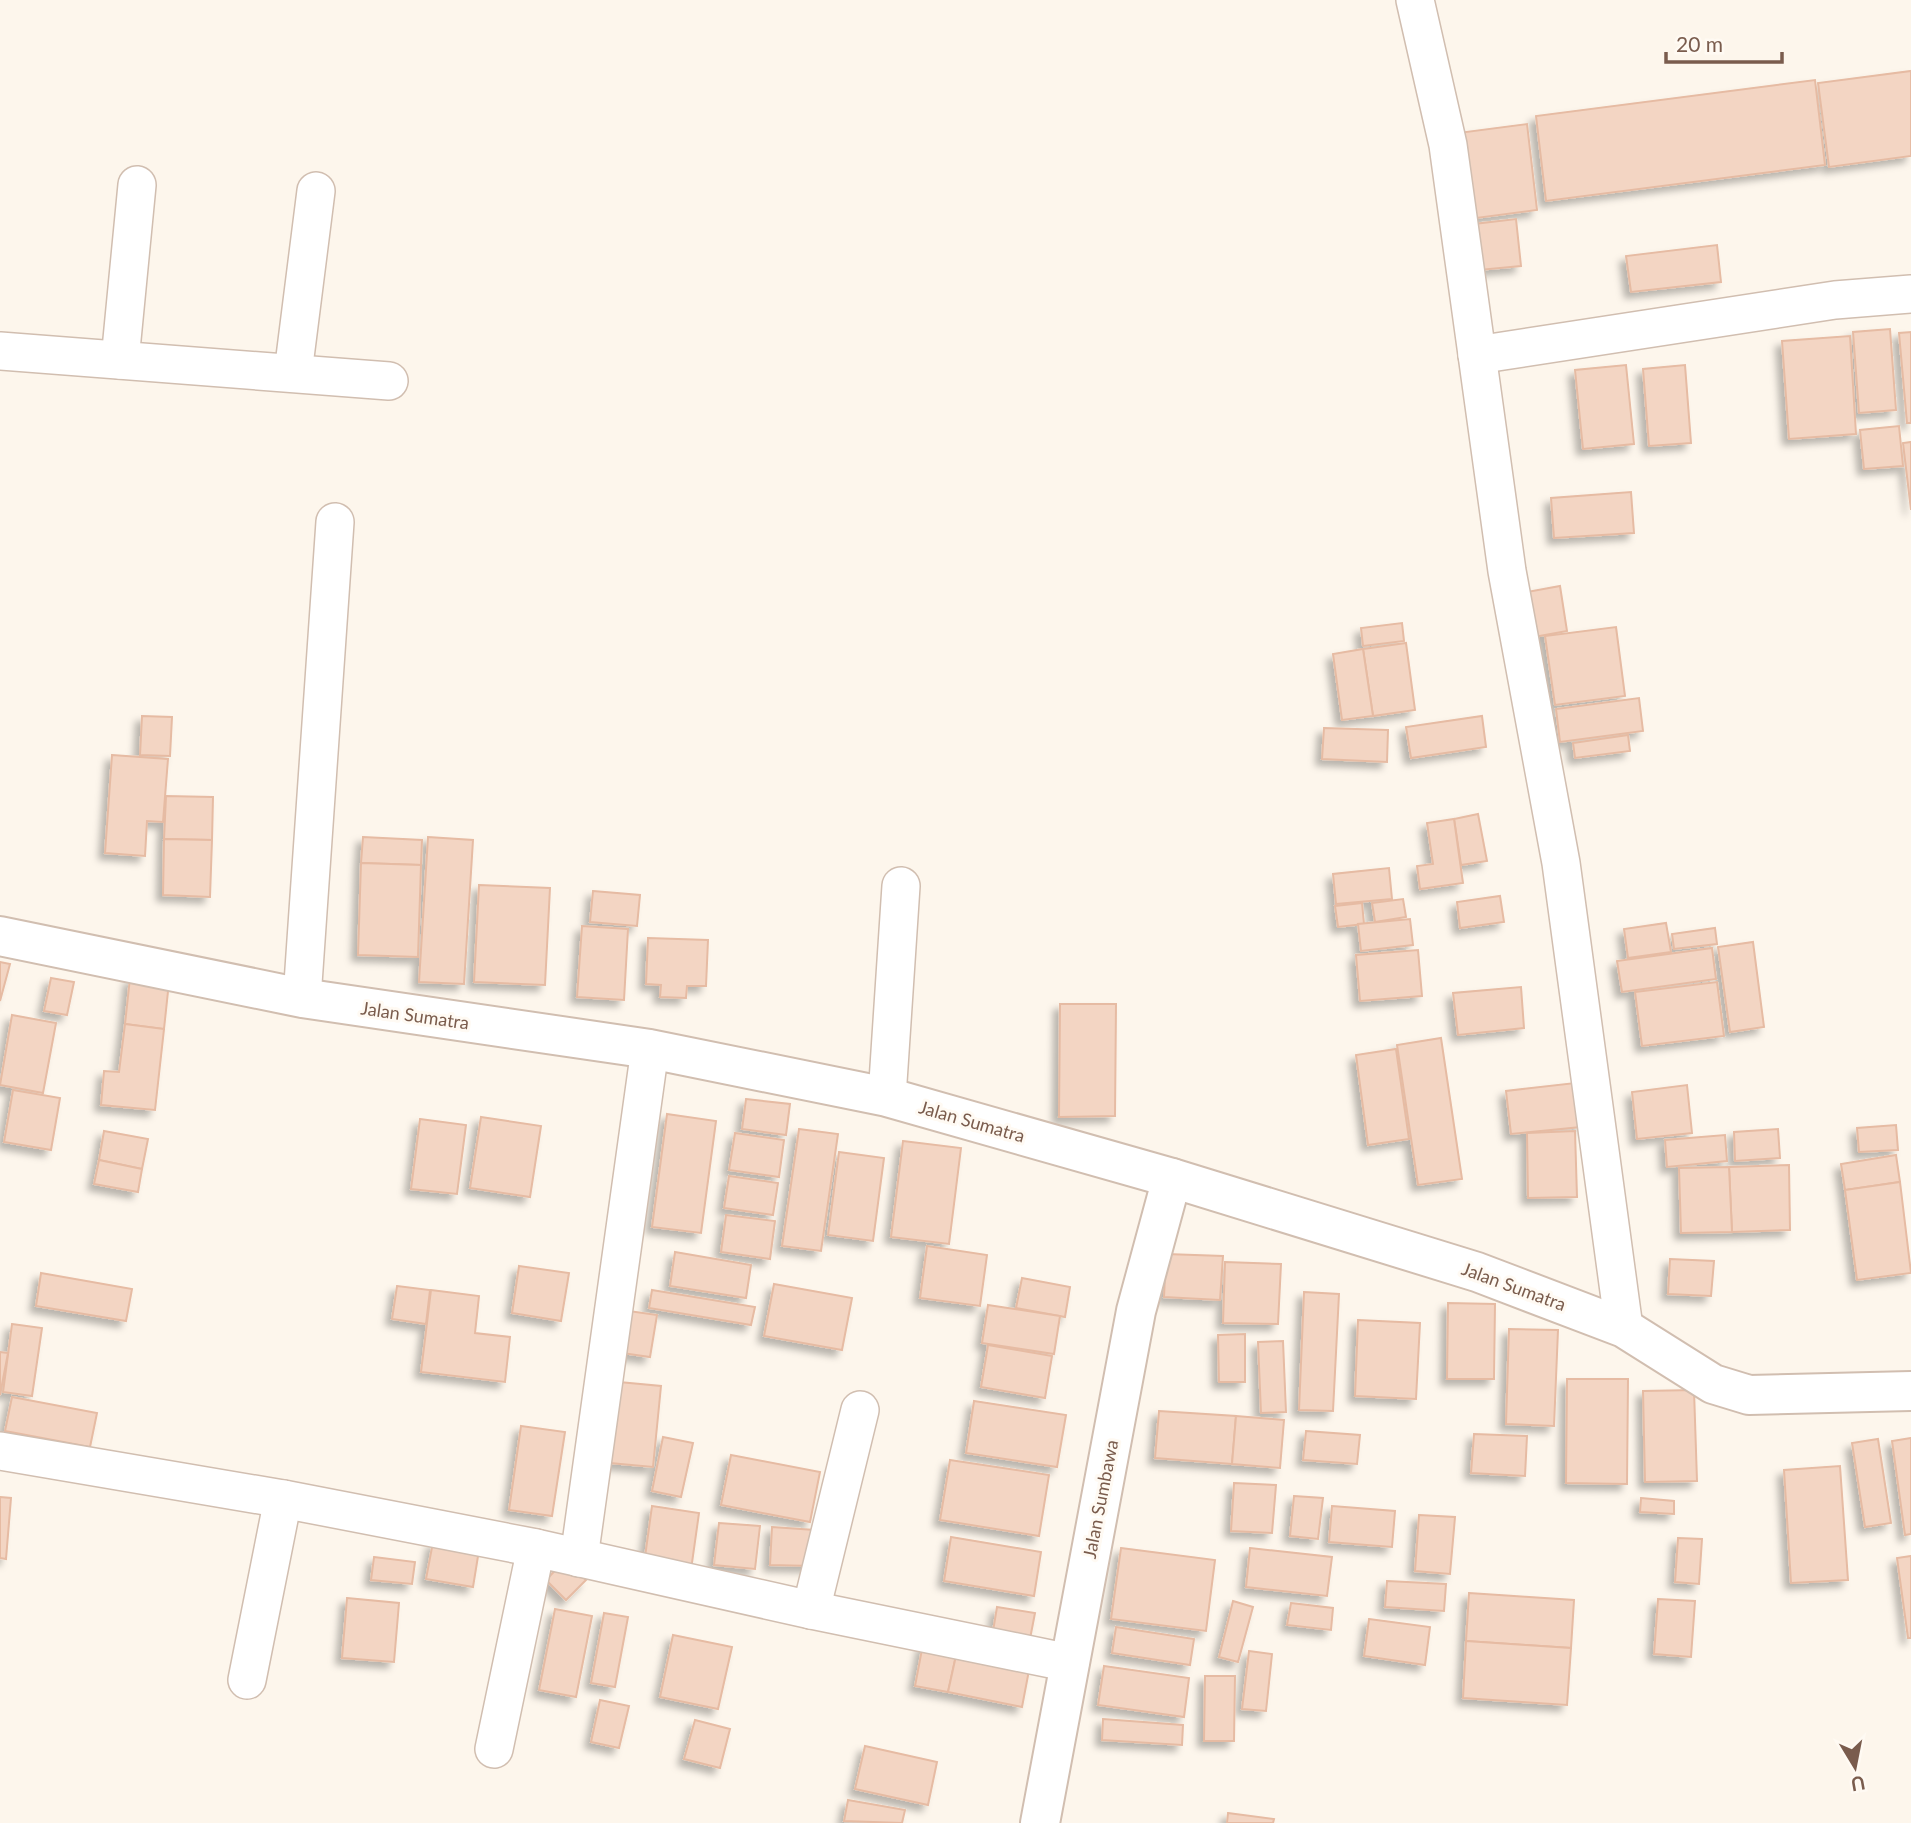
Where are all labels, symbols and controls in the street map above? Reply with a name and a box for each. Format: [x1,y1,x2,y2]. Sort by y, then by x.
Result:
scale bar [1666,21,1782,65]
text: 20 m [1676,31,1723,56]
street label: Jalan Sumatra [359,997,471,1033]
street label: Jalan Sumatra [917,1095,1027,1147]
street label: Jalan Sumatra [1459,1257,1569,1315]
street label: Jalan Sumbawa [1078,1438,1122,1560]
north arrow [1820,1732,1890,1802]
text: U [1849,1772,1867,1797]

